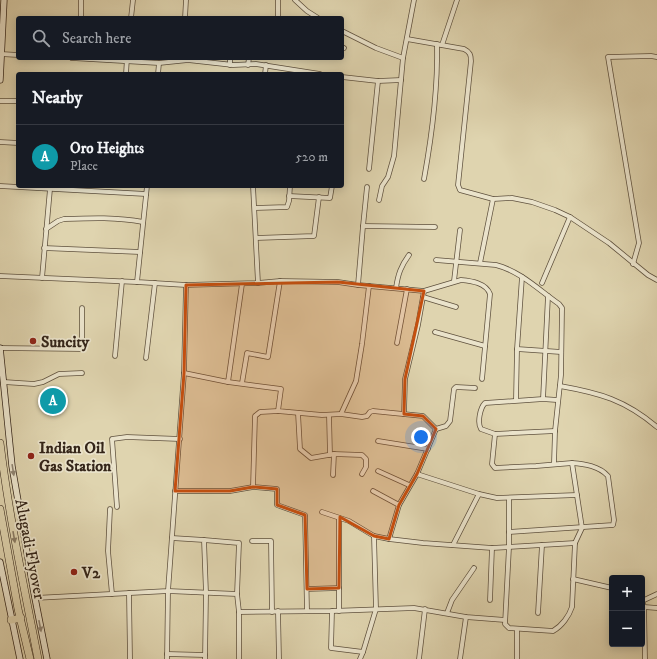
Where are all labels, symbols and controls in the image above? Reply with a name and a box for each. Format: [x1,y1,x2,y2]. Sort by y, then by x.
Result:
search box [16,16,344,60]
icon: search [30,27,52,49]
text: Search here [62,29,131,48]
text: Nearby [32,87,82,109]
text: Oro Heights [70,139,144,158]
text: A [41,149,49,165]
text: 520 m [296,149,328,165]
text: Place [70,158,98,174]
place label: Suncity [41,332,90,352]
marker: Suncity [28,336,38,346]
pin: A [40,386,66,416]
your location [411,427,431,447]
place label: Indian Oil Gas Station [39,438,112,476]
marker: Indian Oil Gas Station [26,451,36,461]
one-way arrow [10,464,16,476]
street label: Alugadi Flyover [10,497,50,601]
one-way arrow [11,531,17,543]
place label: V2 [81,563,101,583]
marker: V2 [69,567,79,577]
map controls [609,575,645,647]
button: + [609,575,645,611]
button: − [609,611,645,647]
one-way arrow [38,620,44,632]

